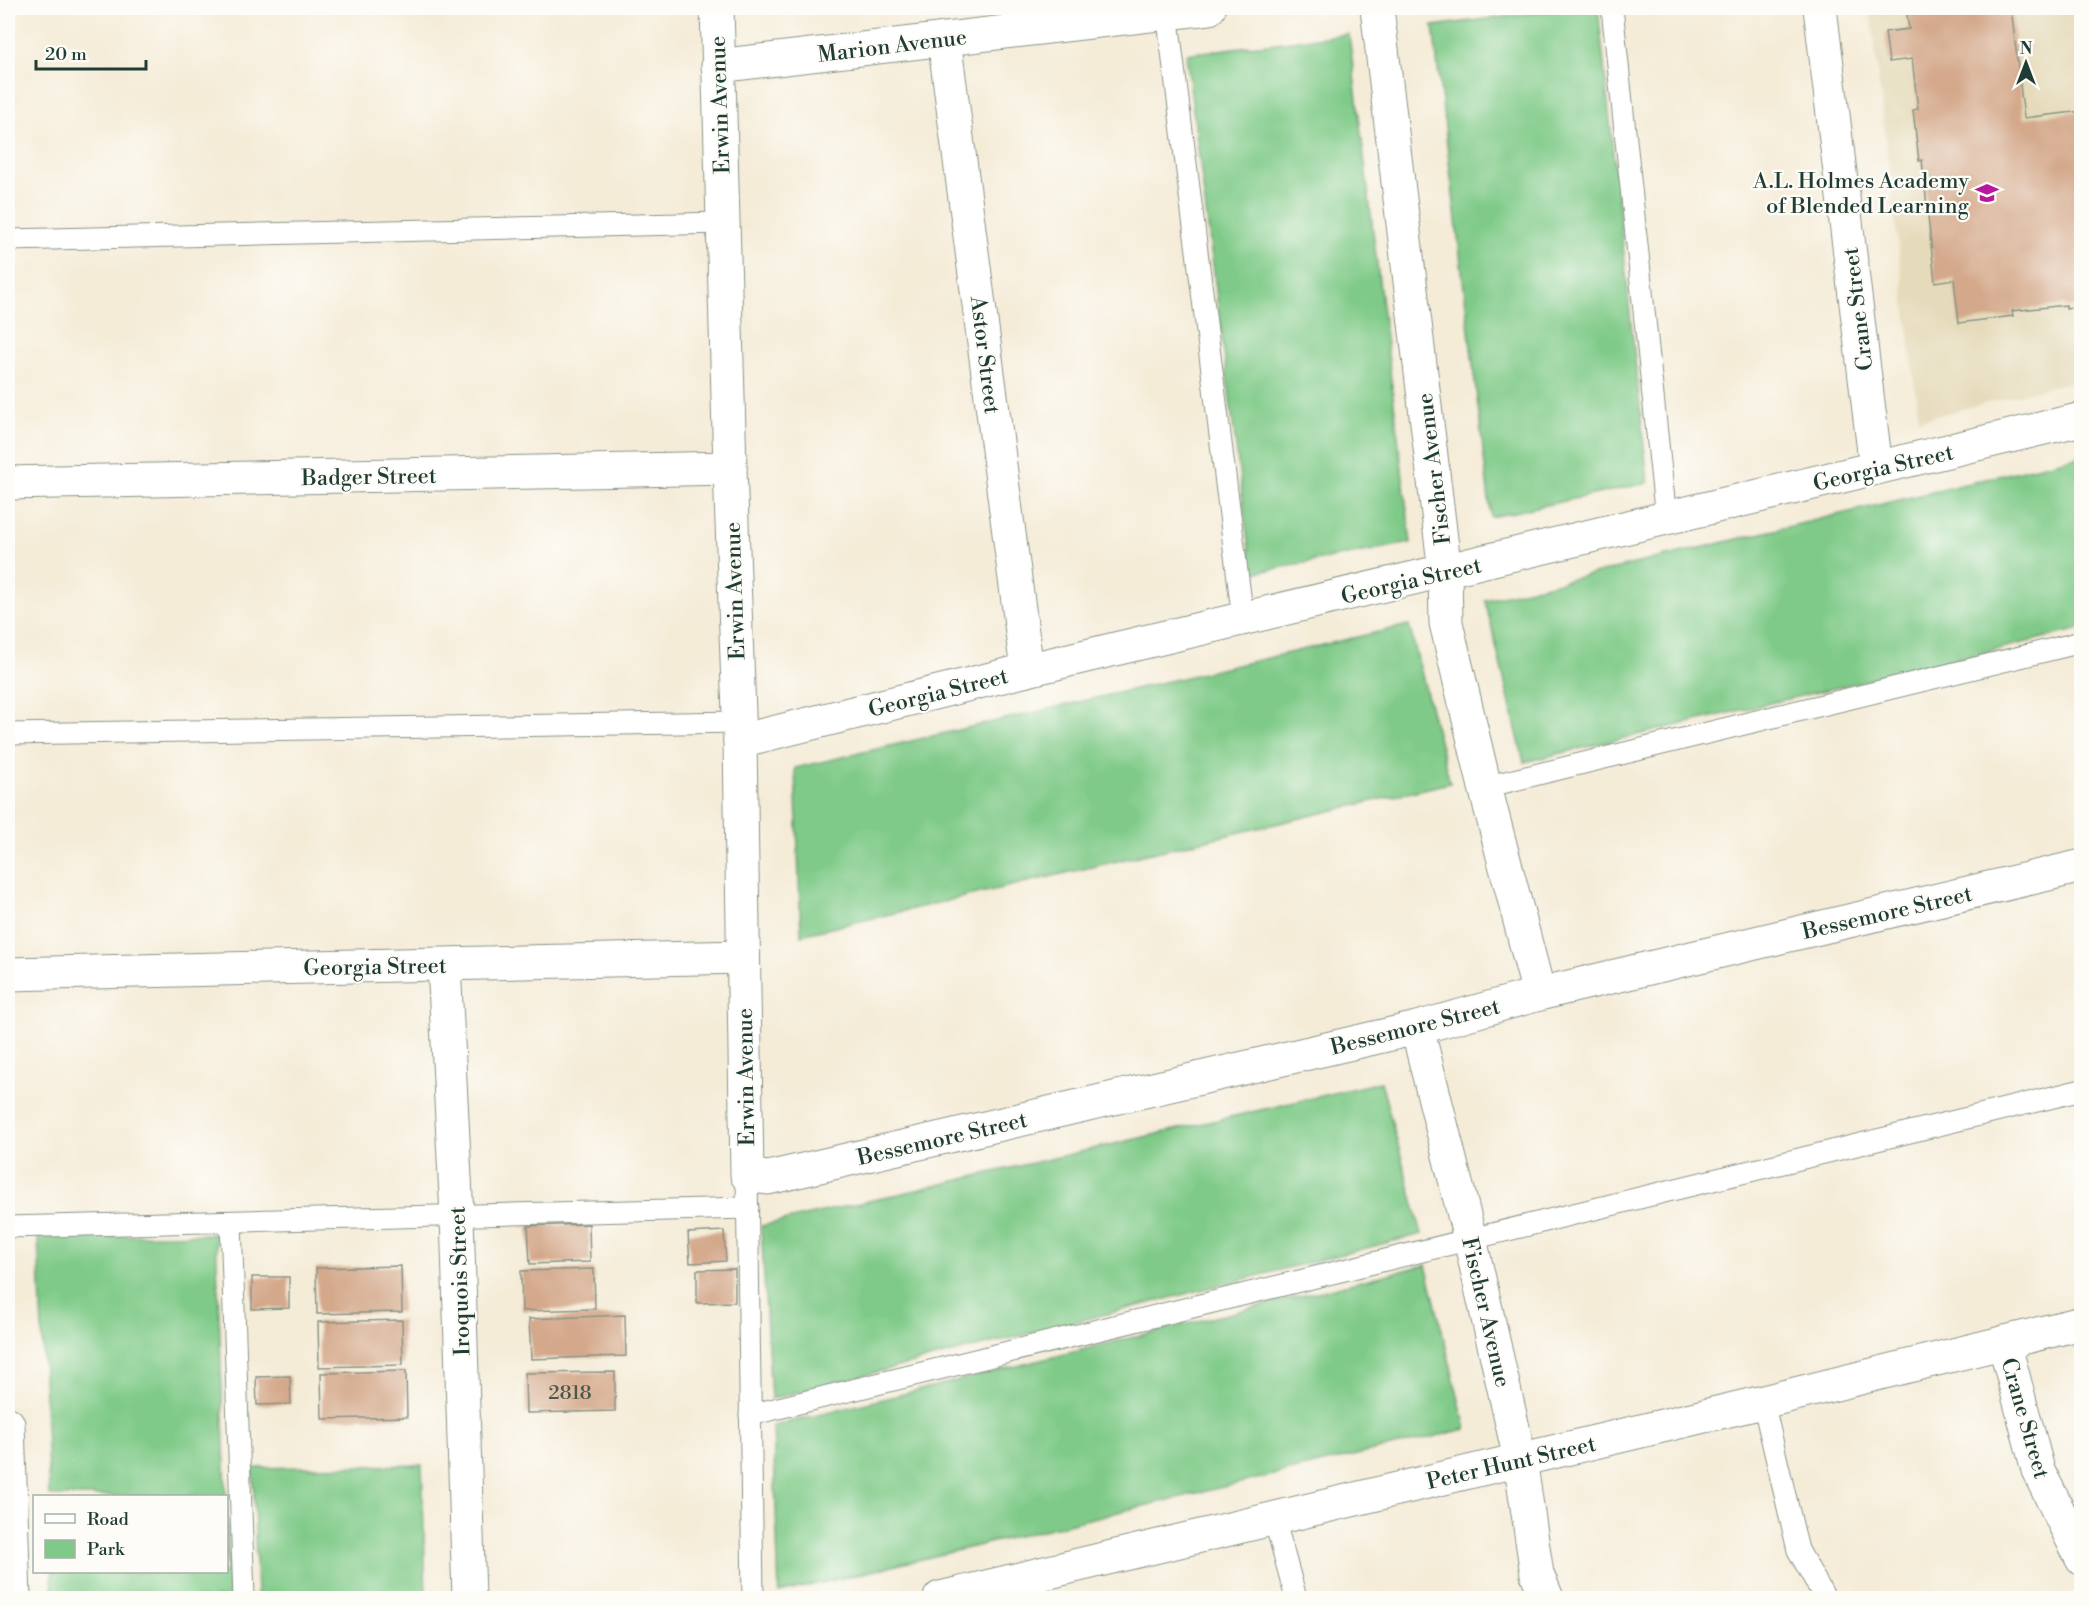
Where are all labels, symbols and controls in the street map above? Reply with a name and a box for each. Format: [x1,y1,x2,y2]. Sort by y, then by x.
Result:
street label: Marion Avenue [816,24,968,69]
scale bar [36,33,146,71]
north arrow [1996,33,2056,93]
street label: Erwin Avenue [705,35,736,174]
text: N [2020,39,2033,59]
text: 20 m [45,43,87,66]
place label: A.L. Holmes Academy of Blended Learning [1752,168,1970,220]
school or university icon: A.L. Holmes Academy of Blended Learning [1974,180,2000,206]
street label: Crane Street [1837,245,1879,372]
street label: Astor Street [964,294,1005,416]
street label: Fischer Avenue [1412,391,1457,546]
street label: Georgia Street [1811,439,1956,498]
street label: Badger Street [300,463,437,492]
street label: Erwin Avenue [720,521,751,660]
street label: Georgia Street [1339,552,1484,611]
street label: Georgia Street [866,663,1011,724]
street label: Bessemore Street [1799,881,1975,946]
street label: Georgia Street [303,953,447,982]
street label: Bessemore Street [1327,993,1503,1062]
street label: Erwin Avenue [732,1008,761,1146]
street label: Bessemore Street [854,1107,1030,1172]
street label: Iroquois Street [444,1206,477,1356]
street label: Fischer Avenue [1455,1235,1516,1390]
street label: Crane Street [1994,1355,2055,1482]
house number: 2818 [548,1381,592,1406]
street label: Peter Hunt Street [1424,1431,1599,1496]
legend [33,1495,228,1573]
text: Road [87,1508,130,1531]
text: Park [87,1538,126,1561]

